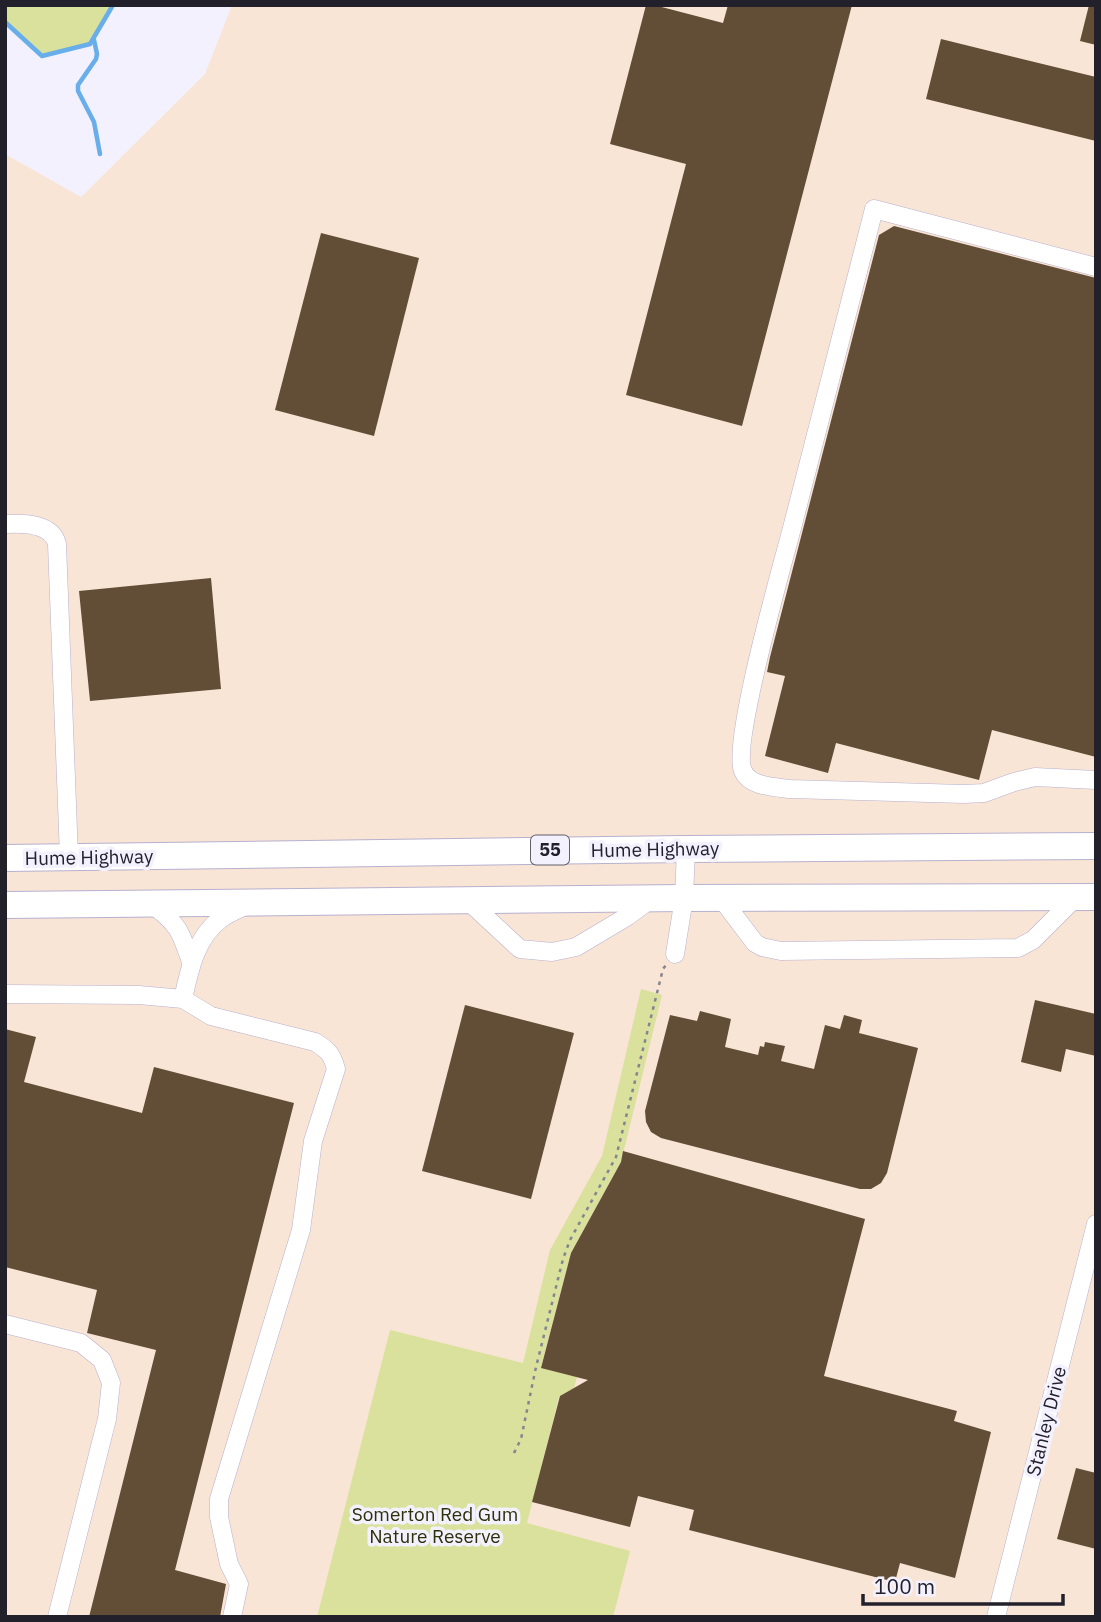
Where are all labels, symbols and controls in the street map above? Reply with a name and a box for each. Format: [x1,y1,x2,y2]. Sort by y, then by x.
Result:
road number: 55 [531,836,569,864]
street label: Hume Highway [591,836,720,862]
street label: Hume Highway [25,844,154,870]
street label: Stanley Drive [1021,1364,1071,1478]
park label: Somerton Red Gum Nature Reserve [352,1502,518,1548]
scale bar [863,1562,1062,1606]
text: 100 m [874,1572,935,1600]

